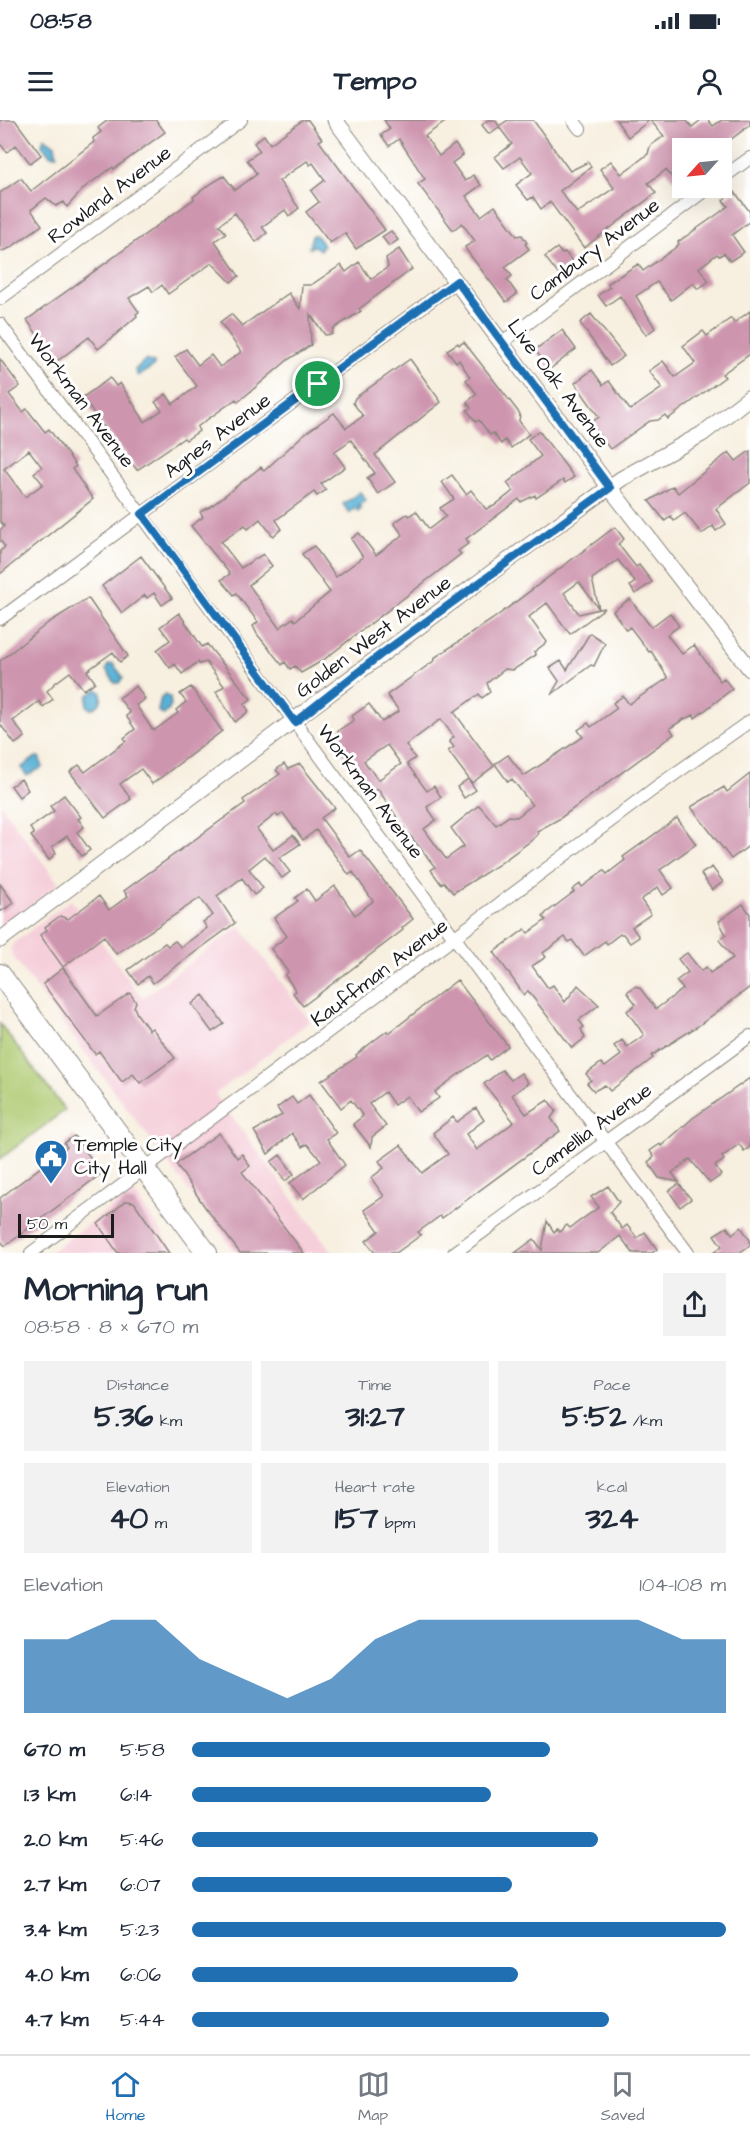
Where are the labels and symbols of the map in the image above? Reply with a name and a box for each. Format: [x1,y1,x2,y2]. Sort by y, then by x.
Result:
north arrow [672,138,732,198]
street label: Rowland Avenue [42,139,177,251]
street label: Cambury Avenue [524,191,666,309]
street label: Live Oak Avenue [500,313,616,454]
street label: Workman Avenue [21,327,141,474]
pin [292,358,343,409]
street label: Agnes Avenue [158,386,277,486]
street label: Golden West Avenue [290,569,457,705]
street label: Workman Avenue [310,718,430,865]
street label: Kauffman Avenue [305,912,454,1034]
street label: Camellia Avenue [525,1076,658,1183]
place label: Temple City City Hall [74,1131,182,1183]
public building icon: Temple City City Hall [33,1138,69,1185]
scale bar [18,1211,114,1238]

